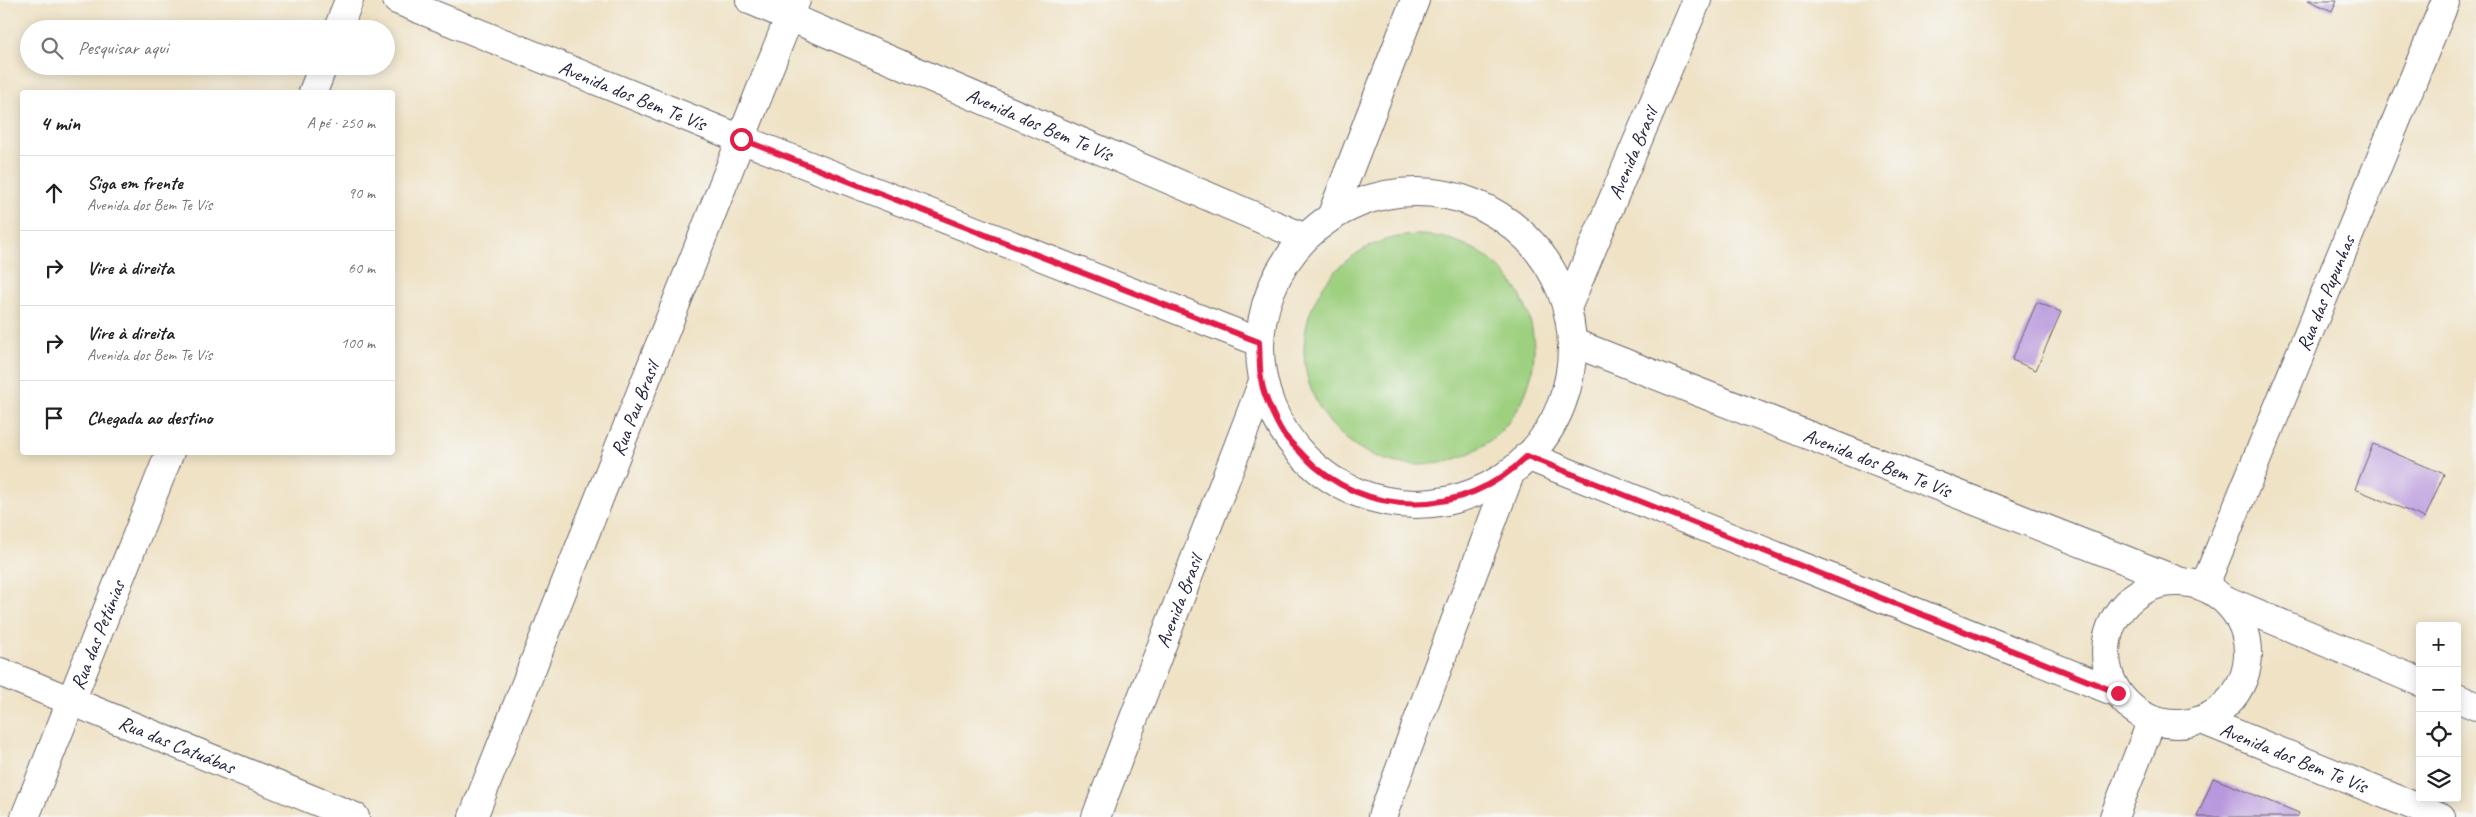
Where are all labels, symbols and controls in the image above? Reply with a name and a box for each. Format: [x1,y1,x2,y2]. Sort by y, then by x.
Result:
search box [20,20,395,75]
icon: search [38,34,66,62]
text: Pesquisar aqui [78,36,168,60]
street label: Avenida dos Bem Te Vís [555,54,712,137]
street label: Avenida dos Bem Te Vís [963,82,1118,167]
street label: Avenida Brasil [1602,100,1664,203]
text: 4 min [40,110,80,136]
text: A pé · 250 m [307,113,375,133]
route start [730,128,753,151]
text: Siga em frente [87,171,183,195]
icon: ahead [40,179,68,207]
text: 90 m [348,183,375,203]
text: Avenida dos Bem Te Vís [87,195,212,215]
street label: Rua das Pupunhas [2290,230,2361,354]
icon: right [40,254,68,282]
text: Vire à direita [87,256,174,280]
text: 60 m [348,258,375,278]
text: Vire à direita [87,321,174,345]
icon: right [40,329,68,357]
text: 100 m [341,333,375,353]
text: Avenida dos Bem Te Vís [87,345,212,365]
street label: Rua Pau Brasil [605,355,666,459]
icon: arrive [40,404,68,432]
text: Chegada ao destino [87,406,213,430]
street label: Avenida dos Bem Te Vís [1800,422,1957,503]
street label: Avenida Brasil [1150,548,1209,651]
street label: Rua das Petúnias [64,575,131,693]
map controls [2416,622,2461,802]
button: + [2416,622,2461,667]
button: − [2416,667,2461,712]
route end [2107,682,2130,705]
street label: Rua das Catuábas [115,709,241,780]
button: locate [2416,712,2461,757]
street label: Avenida dos Bem Te Vís [2217,716,2373,799]
button: layers [2416,757,2461,802]

